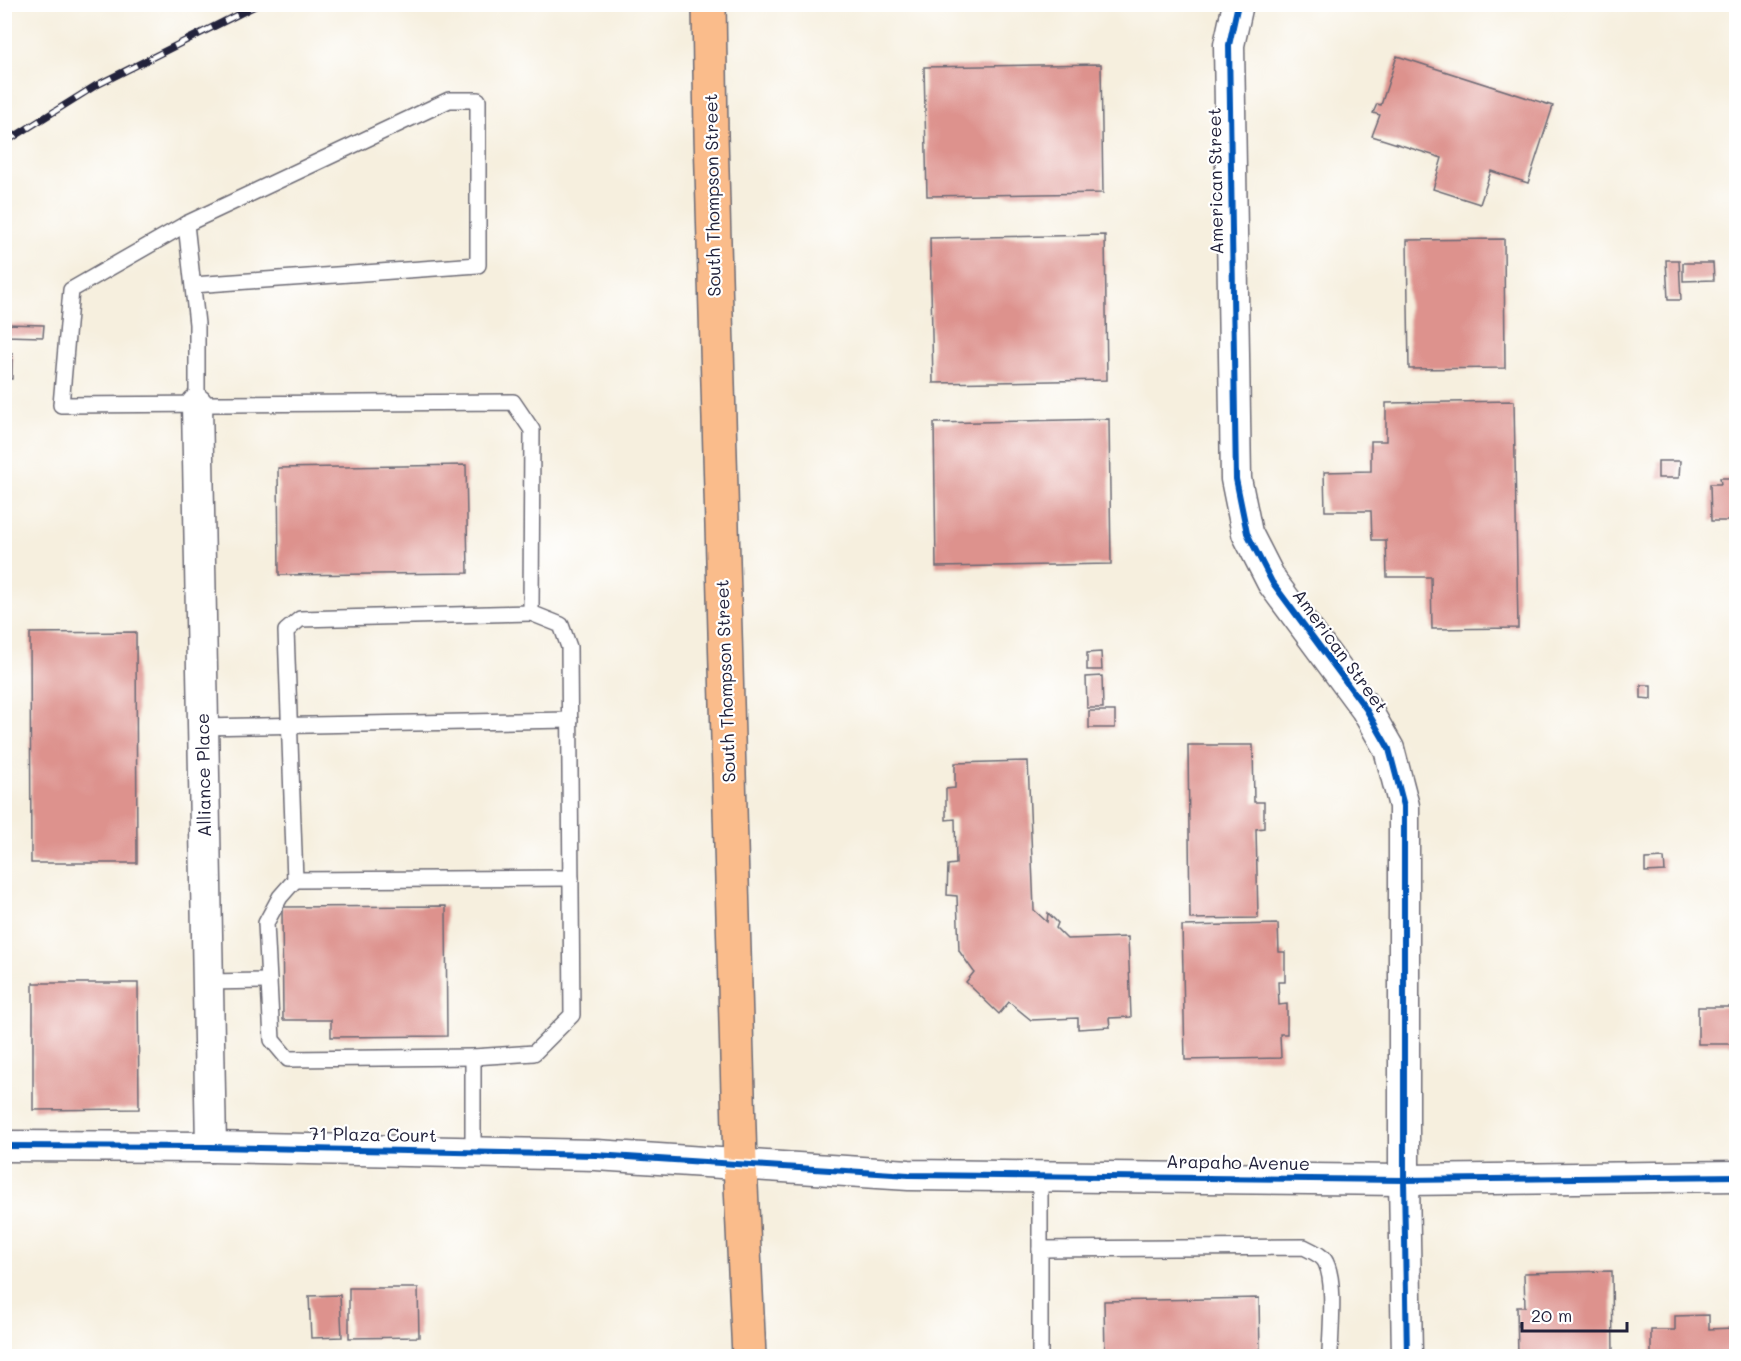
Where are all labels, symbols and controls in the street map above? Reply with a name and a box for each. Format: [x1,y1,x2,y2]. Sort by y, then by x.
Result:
street label: South Thompson Street [698,93,726,297]
street label: American Street [1202,107,1228,255]
street label: South Thompson Street [709,579,741,783]
street label: American Street [1288,584,1394,717]
street label: Alliance Place [190,713,216,837]
street label: 71 Plaza Court [309,1121,437,1147]
street label: Arapaho Avenue [1166,1149,1310,1175]
scale bar [1522,1295,1627,1333]
text: 20 m [1531,1303,1572,1327]

